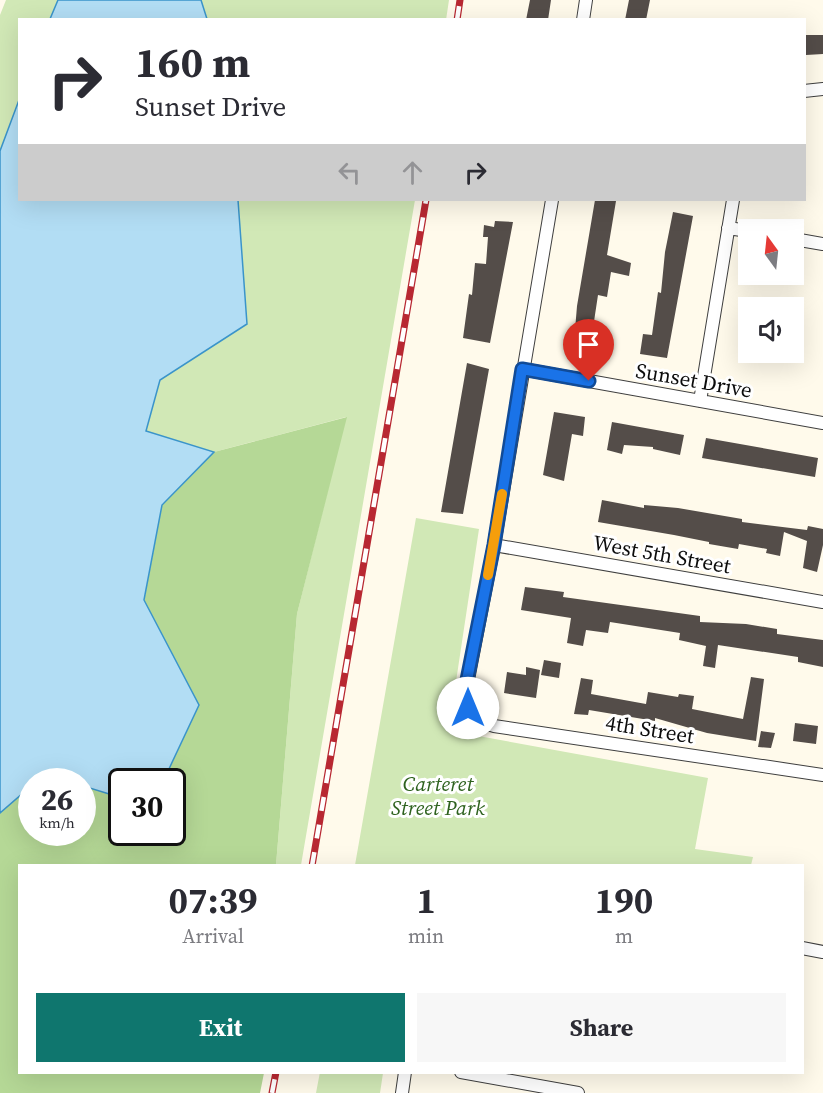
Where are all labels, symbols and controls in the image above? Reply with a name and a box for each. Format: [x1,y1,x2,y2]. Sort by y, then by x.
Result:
text: 160 m [135,33,250,91]
icon: right [36,42,114,120]
text: Sunset Drive [135,88,286,125]
icon: left [333,156,366,189]
icon: ahead [396,156,429,189]
icon: right [459,156,492,189]
north arrow [738,219,804,285]
map controls [738,219,804,363]
button: sound [738,297,804,363]
pin [563,319,614,381]
icon: arrive [572,328,605,361]
street label: Sunset Drive [634,356,754,404]
street label: West 5th Street [591,528,733,580]
position arrow [436,676,500,740]
street label: 4th Street [604,708,696,750]
speed limit sign: 30 [108,768,186,846]
park label: Carteret Street Park [391,769,485,822]
text: 26 [41,779,73,820]
text: km/h [39,812,75,833]
text: 07:39 [169,876,257,925]
text: 1 [416,876,436,925]
text: 190 [595,876,653,925]
text: Arrival [182,922,244,950]
text: min [408,922,444,950]
text: m [615,922,633,950]
button: Exit [36,993,405,1062]
button: Share [417,993,786,1062]

